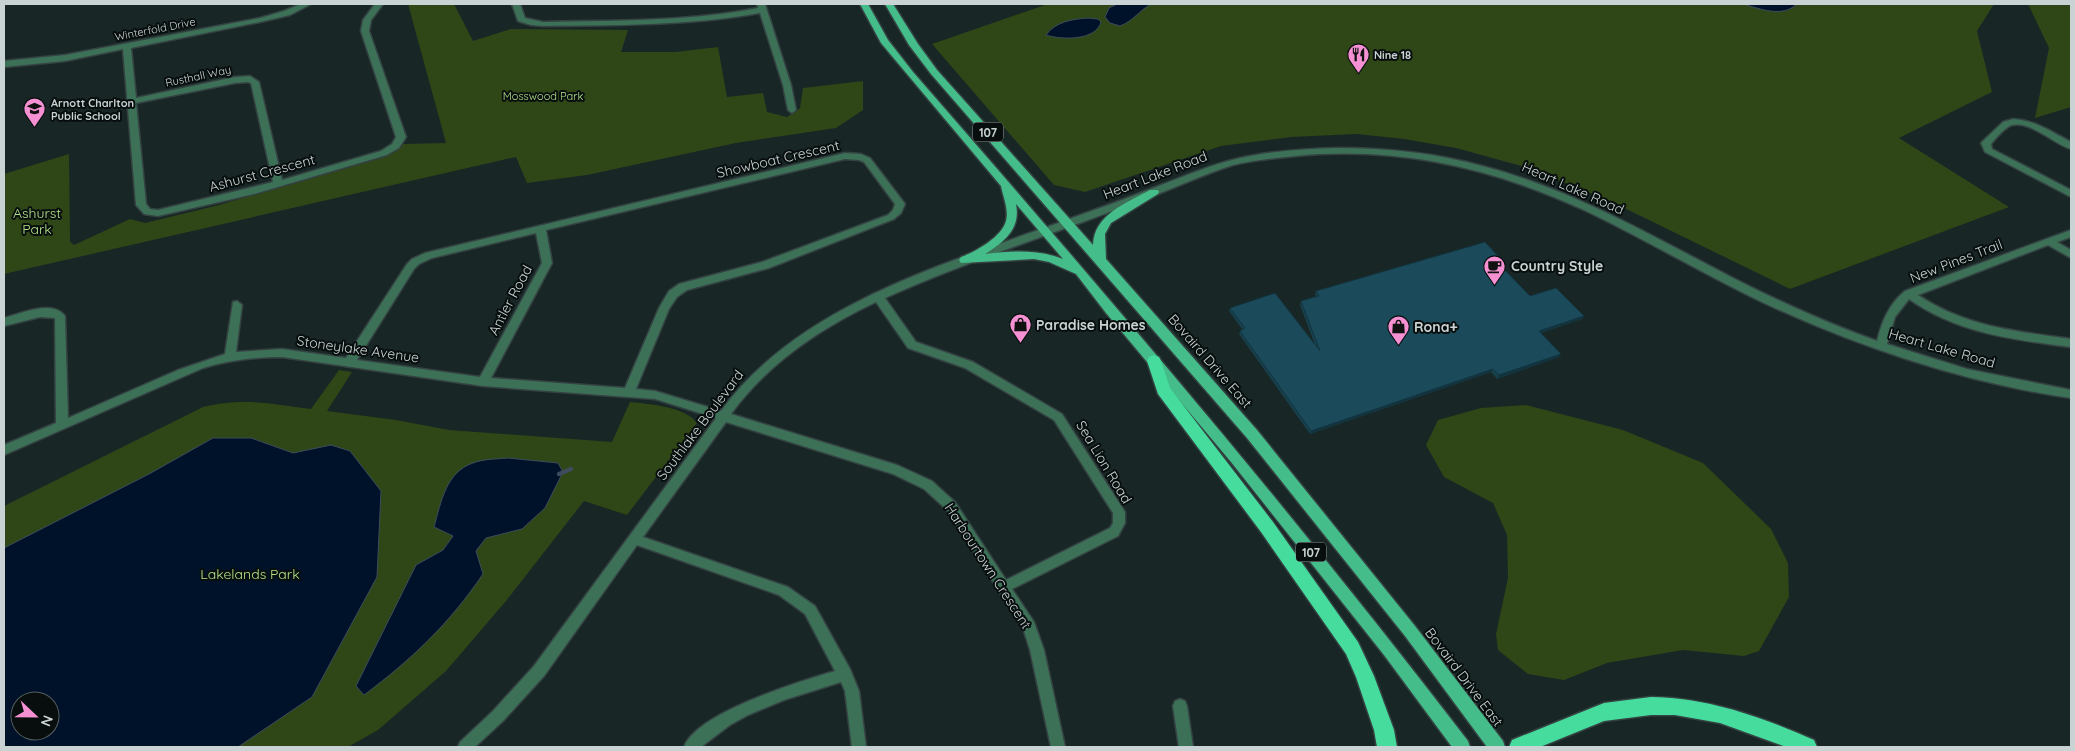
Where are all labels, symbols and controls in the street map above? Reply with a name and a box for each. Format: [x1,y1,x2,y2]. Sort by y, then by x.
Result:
street label: Winterfold Drive [113,14,197,44]
restaurant icon: Nine 18 [1346,43,1370,74]
place label: Nine 18 [1374,48,1411,62]
street label: Rusthall Way [164,62,232,90]
park label: Mosswood Park [503,89,583,103]
place label: Arnott Charlton Public School [51,96,134,123]
school or university icon: Arnott Charlton Public School [23,97,47,128]
road number: 107 [973,122,1003,142]
street label: Showboat Crescent [715,136,841,182]
street label: Heart Lake Road [1100,147,1210,203]
street label: Ashurst Crescent [207,150,317,196]
street label: Heart Lake Road [1519,157,1627,219]
park label: Ashurst Park [13,204,61,238]
street label: New Pines Trail [1907,235,2005,287]
cafe icon: Country Style [1483,254,1507,285]
place label: Country Style [1511,257,1603,275]
street label: Antler Road [484,262,536,338]
street label: Bovaird Drive East [1164,310,1256,412]
shop icon: Paradise Homes [1008,313,1032,344]
shop icon: Rona+ [1386,315,1410,346]
place label: Paradise Homes [1036,316,1146,334]
place label: Rona+ [1414,318,1458,336]
street label: Heart Lake Road [1887,324,1997,372]
street label: Stoneylake Avenue [296,332,420,367]
street label: Southlake Boulevard [653,366,747,484]
street label: Sea Lion Road [1072,417,1136,507]
street label: Harbourtown Crescent [941,500,1036,633]
road number: 107 [1296,542,1326,562]
park label: Lakelands Park [200,565,300,583]
street label: Bovaird Drive East [1421,624,1507,730]
north arrow [10,691,60,741]
text: N [37,713,57,729]

